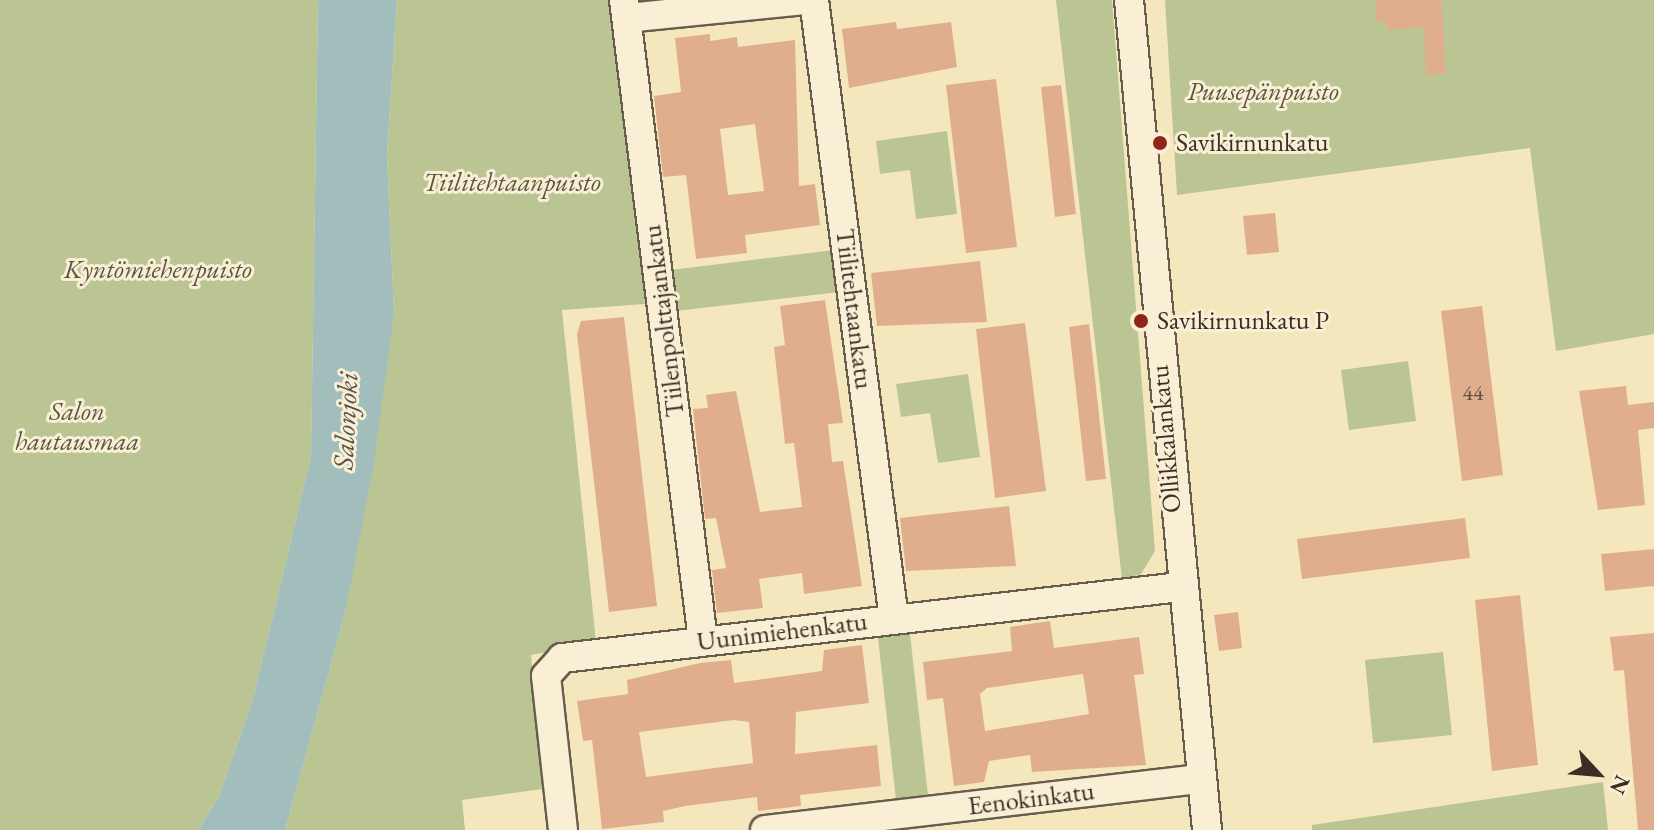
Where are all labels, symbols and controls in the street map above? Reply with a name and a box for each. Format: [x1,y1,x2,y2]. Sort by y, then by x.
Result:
park label: Puusepänpuisto [1187,76,1339,108]
place label: Savikirnunkatu [1176,127,1329,159]
marker: Savikirnunkatu [1151,134,1169,152]
park label: Tiilitehtaanpuisto [423,167,601,199]
street label: Tiilenpolttajankatu [637,223,691,419]
street label: Tiilitehtaankatu [829,227,879,391]
park label: Kyntömiehenpuisto [64,254,252,286]
place label: Savikirnunkatu P [1157,305,1329,337]
marker: Savikirnunkatu P [1132,312,1150,330]
street label: Ollikkalankatu [1144,364,1188,514]
water label: Salonjoki [326,371,364,471]
house number: 44 [1462,380,1484,406]
park label: Salon hautausmaa [15,396,139,458]
street label: Uunimiehenkatu [695,606,869,658]
north arrow [1558,734,1638,814]
text: N [1603,770,1637,799]
street label: Eenokinkatu [966,776,1096,822]

